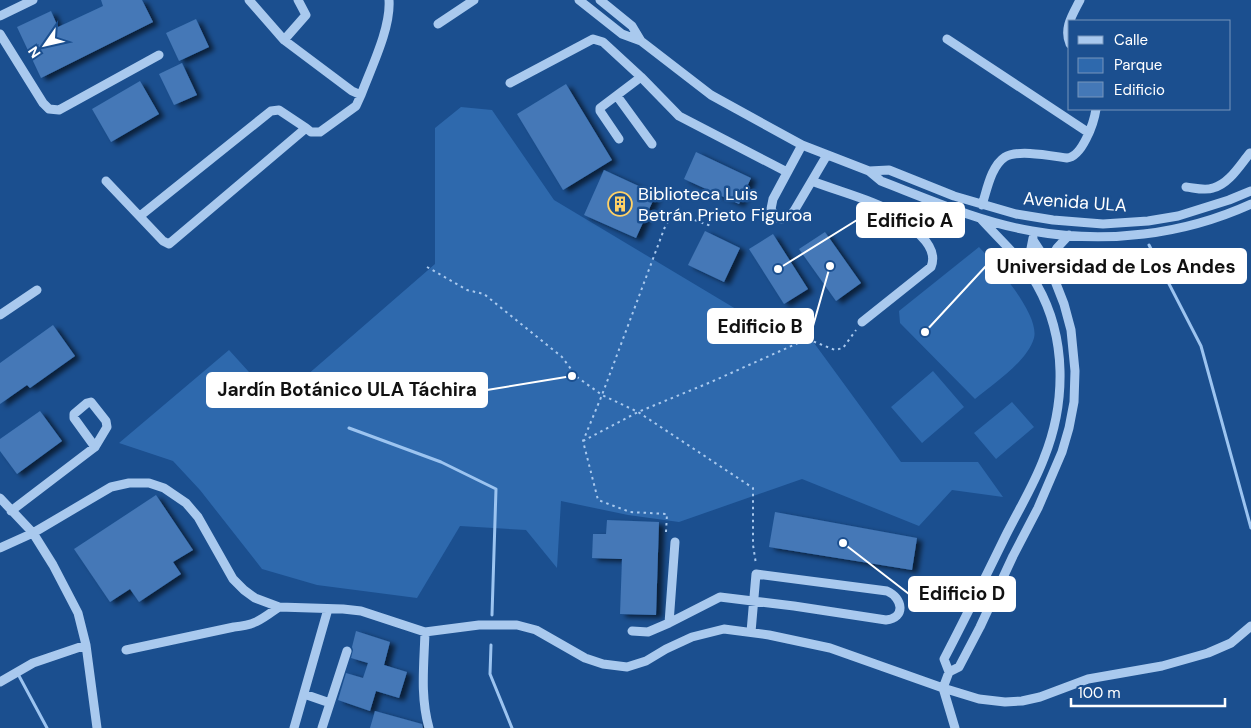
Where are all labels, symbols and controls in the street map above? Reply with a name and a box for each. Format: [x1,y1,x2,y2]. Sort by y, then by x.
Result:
north arrow [20,20,70,70]
legend [1068,20,1231,110]
text: Calle [1114,30,1148,50]
text: N [24,43,45,62]
text: Parque [1114,55,1162,75]
text: Edificio [1114,80,1165,100]
place label: Biblioteca Luis Betrán Prieto Figuroa [638,182,812,227]
street label: Avenida ULA [1022,186,1128,218]
building icon: Biblioteca Luis Betrán Prieto Figuroa [607,191,633,217]
callout: Edificio A [857,203,964,237]
text: Edificio A [867,208,954,233]
callout: Universidad de Los Andes [986,249,1246,283]
text: Universidad de Los Andes [996,254,1236,279]
callout: Edificio B [708,309,813,343]
text: Edificio B [717,314,803,339]
callout: Jardín Botánico ULA Táchira [207,373,487,407]
text: Jardín Botánico ULA Táchira [217,377,477,402]
callout: Edificio D [909,577,1015,611]
text: Edificio D [919,581,1005,606]
scale bar [1071,676,1225,708]
text: 100 m [1078,683,1121,703]

